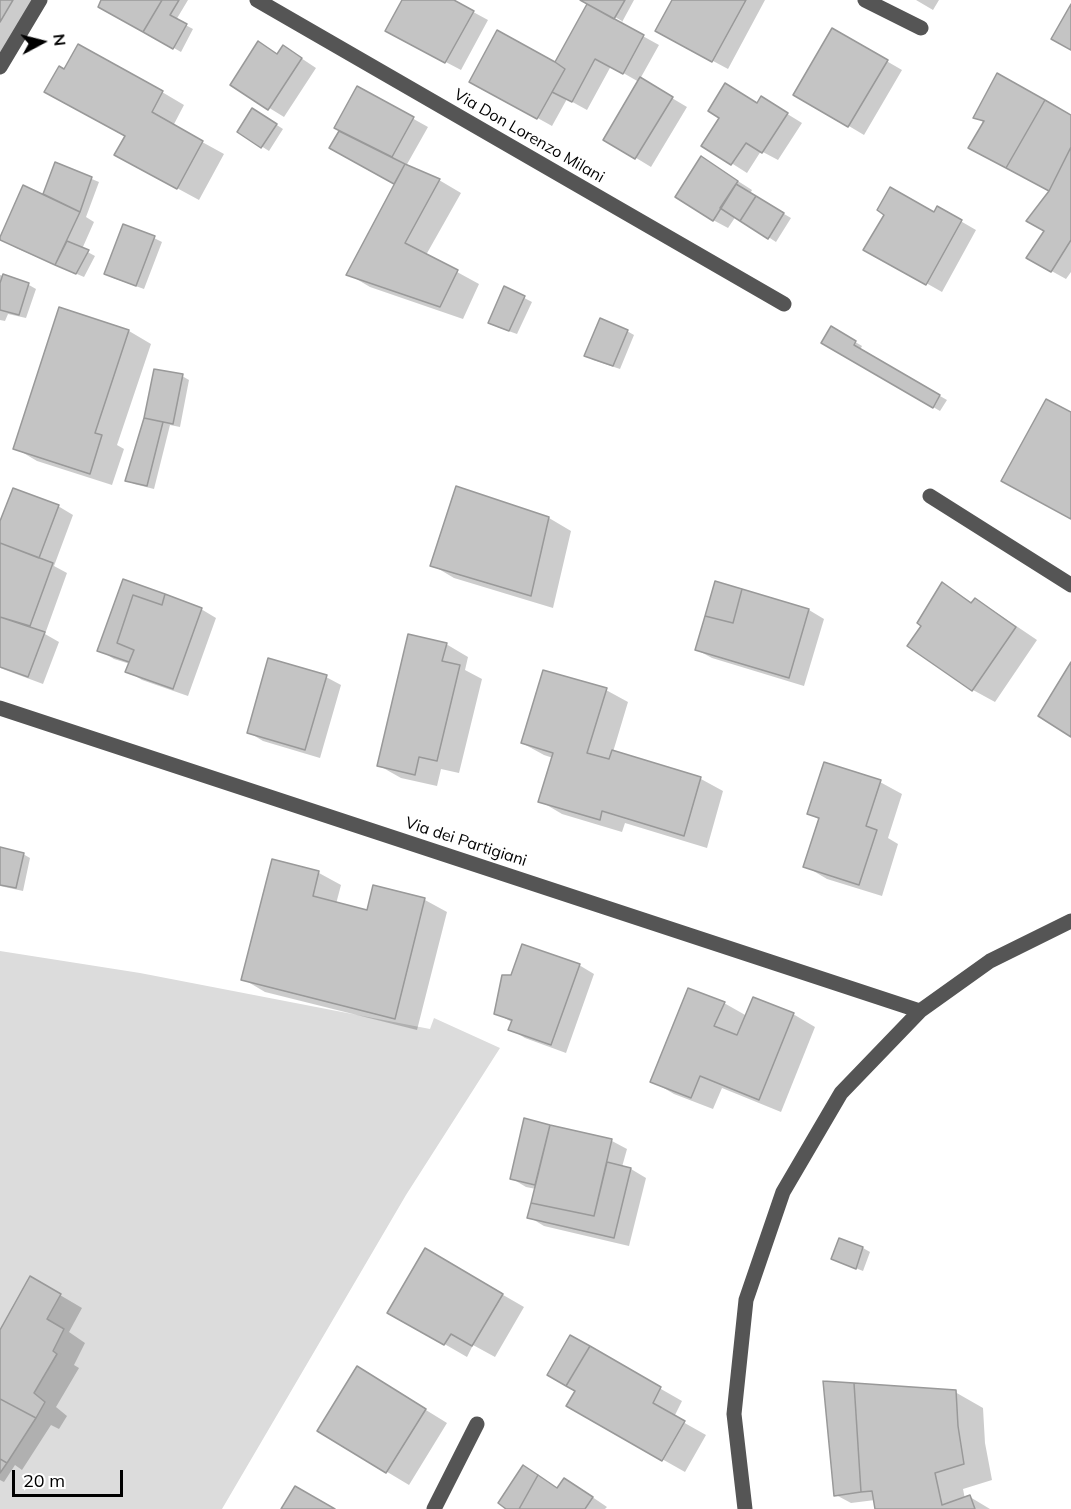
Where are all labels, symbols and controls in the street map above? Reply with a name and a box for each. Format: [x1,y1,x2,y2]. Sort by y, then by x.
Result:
north arrow [12,12,72,72]
text: N [49,33,71,47]
street label: Via Don Lorenzo Milani [450,85,608,187]
street label: Via dei Partigiani [403,813,529,871]
scale bar [15,1458,126,1496]
text: 20 m [23,1469,65,1492]

